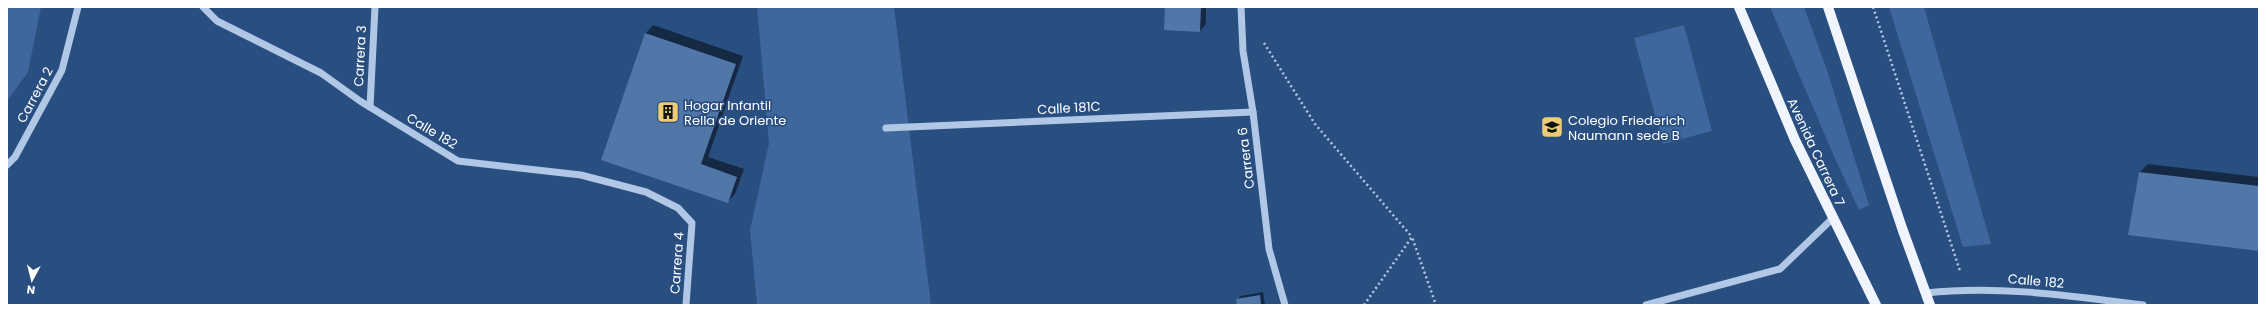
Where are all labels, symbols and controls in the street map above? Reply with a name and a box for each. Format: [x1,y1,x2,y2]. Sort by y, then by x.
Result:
street label: Carrera 3 [349,25,371,87]
street label: Carrera 2 [12,64,58,126]
street label: Avenida Carrera 7 [1783,95,1849,209]
place label: Hogar Infantil Rella de Oriente [684,96,786,130]
street label: Calle 181C [1037,97,1101,119]
building icon: Hogar Infantil Rella de Oriente [655,99,681,125]
street label: Calle 182 [403,108,461,154]
place label: Colegio Friederich Naumann sede B [1568,111,1685,145]
school or university icon: Colegio Friederich Naumann sede B [1539,114,1565,140]
street label: Carrera 6 [1233,126,1259,190]
street label: Carrera 4 [665,231,689,295]
north arrow [12,260,52,300]
street label: Calle 182 [2007,269,2065,293]
text: N [26,281,36,298]

